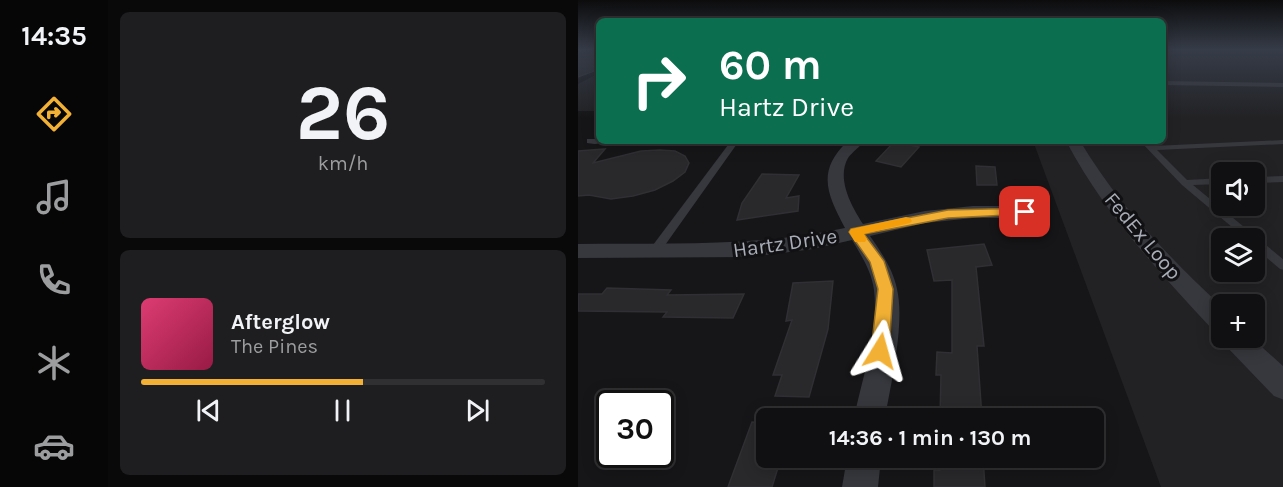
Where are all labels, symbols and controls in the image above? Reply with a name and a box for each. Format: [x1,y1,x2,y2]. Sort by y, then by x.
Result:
text: 14:35 [21,20,87,52]
text: 60 m [719,40,822,90]
icon: right [620,42,698,120]
text: 26 [296,67,390,159]
text: Hartz Drive [719,91,854,123]
icon: directions [33,93,75,135]
text: km/h [318,152,368,175]
map controls [1211,162,1265,348]
button: sound [1211,162,1265,216]
icon: music [33,176,75,218]
pin [999,186,1050,237]
street label: FedEx Loop [1100,188,1186,284]
icon: arrive [1008,195,1041,228]
street label: Hartz Drive [731,224,839,262]
button: layers [1211,228,1265,282]
icon: phone [33,259,75,301]
button: + [1211,294,1265,348]
text: Afterglow [231,309,330,335]
position arrow [848,319,912,383]
text: The Pines [231,335,318,358]
icon: climate [33,342,75,384]
speed limit sign: 30 [596,390,674,468]
icon: previous [192,394,225,427]
icon: pause [326,394,359,427]
icon: next [461,394,494,427]
icon: car [33,425,75,467]
text: 14:36 · 1 min · 130 m [829,425,1031,451]

